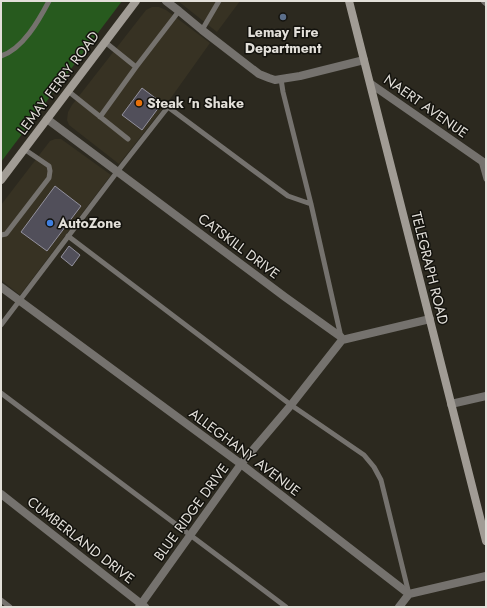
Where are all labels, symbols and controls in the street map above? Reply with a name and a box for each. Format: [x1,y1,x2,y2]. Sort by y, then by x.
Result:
marker: Lemay Fire Department [278,12,288,22]
place label: Lemay Fire Department [245,22,322,58]
street label: LEMAY FERRY ROAD [12,27,104,139]
street label: NAERT AVENUE [380,70,472,142]
place label: Steak 'n Shake [147,93,244,113]
marker: Steak 'n Shake [134,98,144,108]
street label: CATSKILL DRIVE [194,209,284,283]
street label: TELEGRAPH ROAD [406,210,454,326]
place label: AutoZone [57,213,121,233]
marker: AutoZone [45,218,55,228]
street label: ALLEGHANY AVENUE [185,403,305,501]
street label: BLUE RIDGE DRIVE [149,459,233,565]
street label: CUMBERLAND DRIVE [23,492,139,588]

